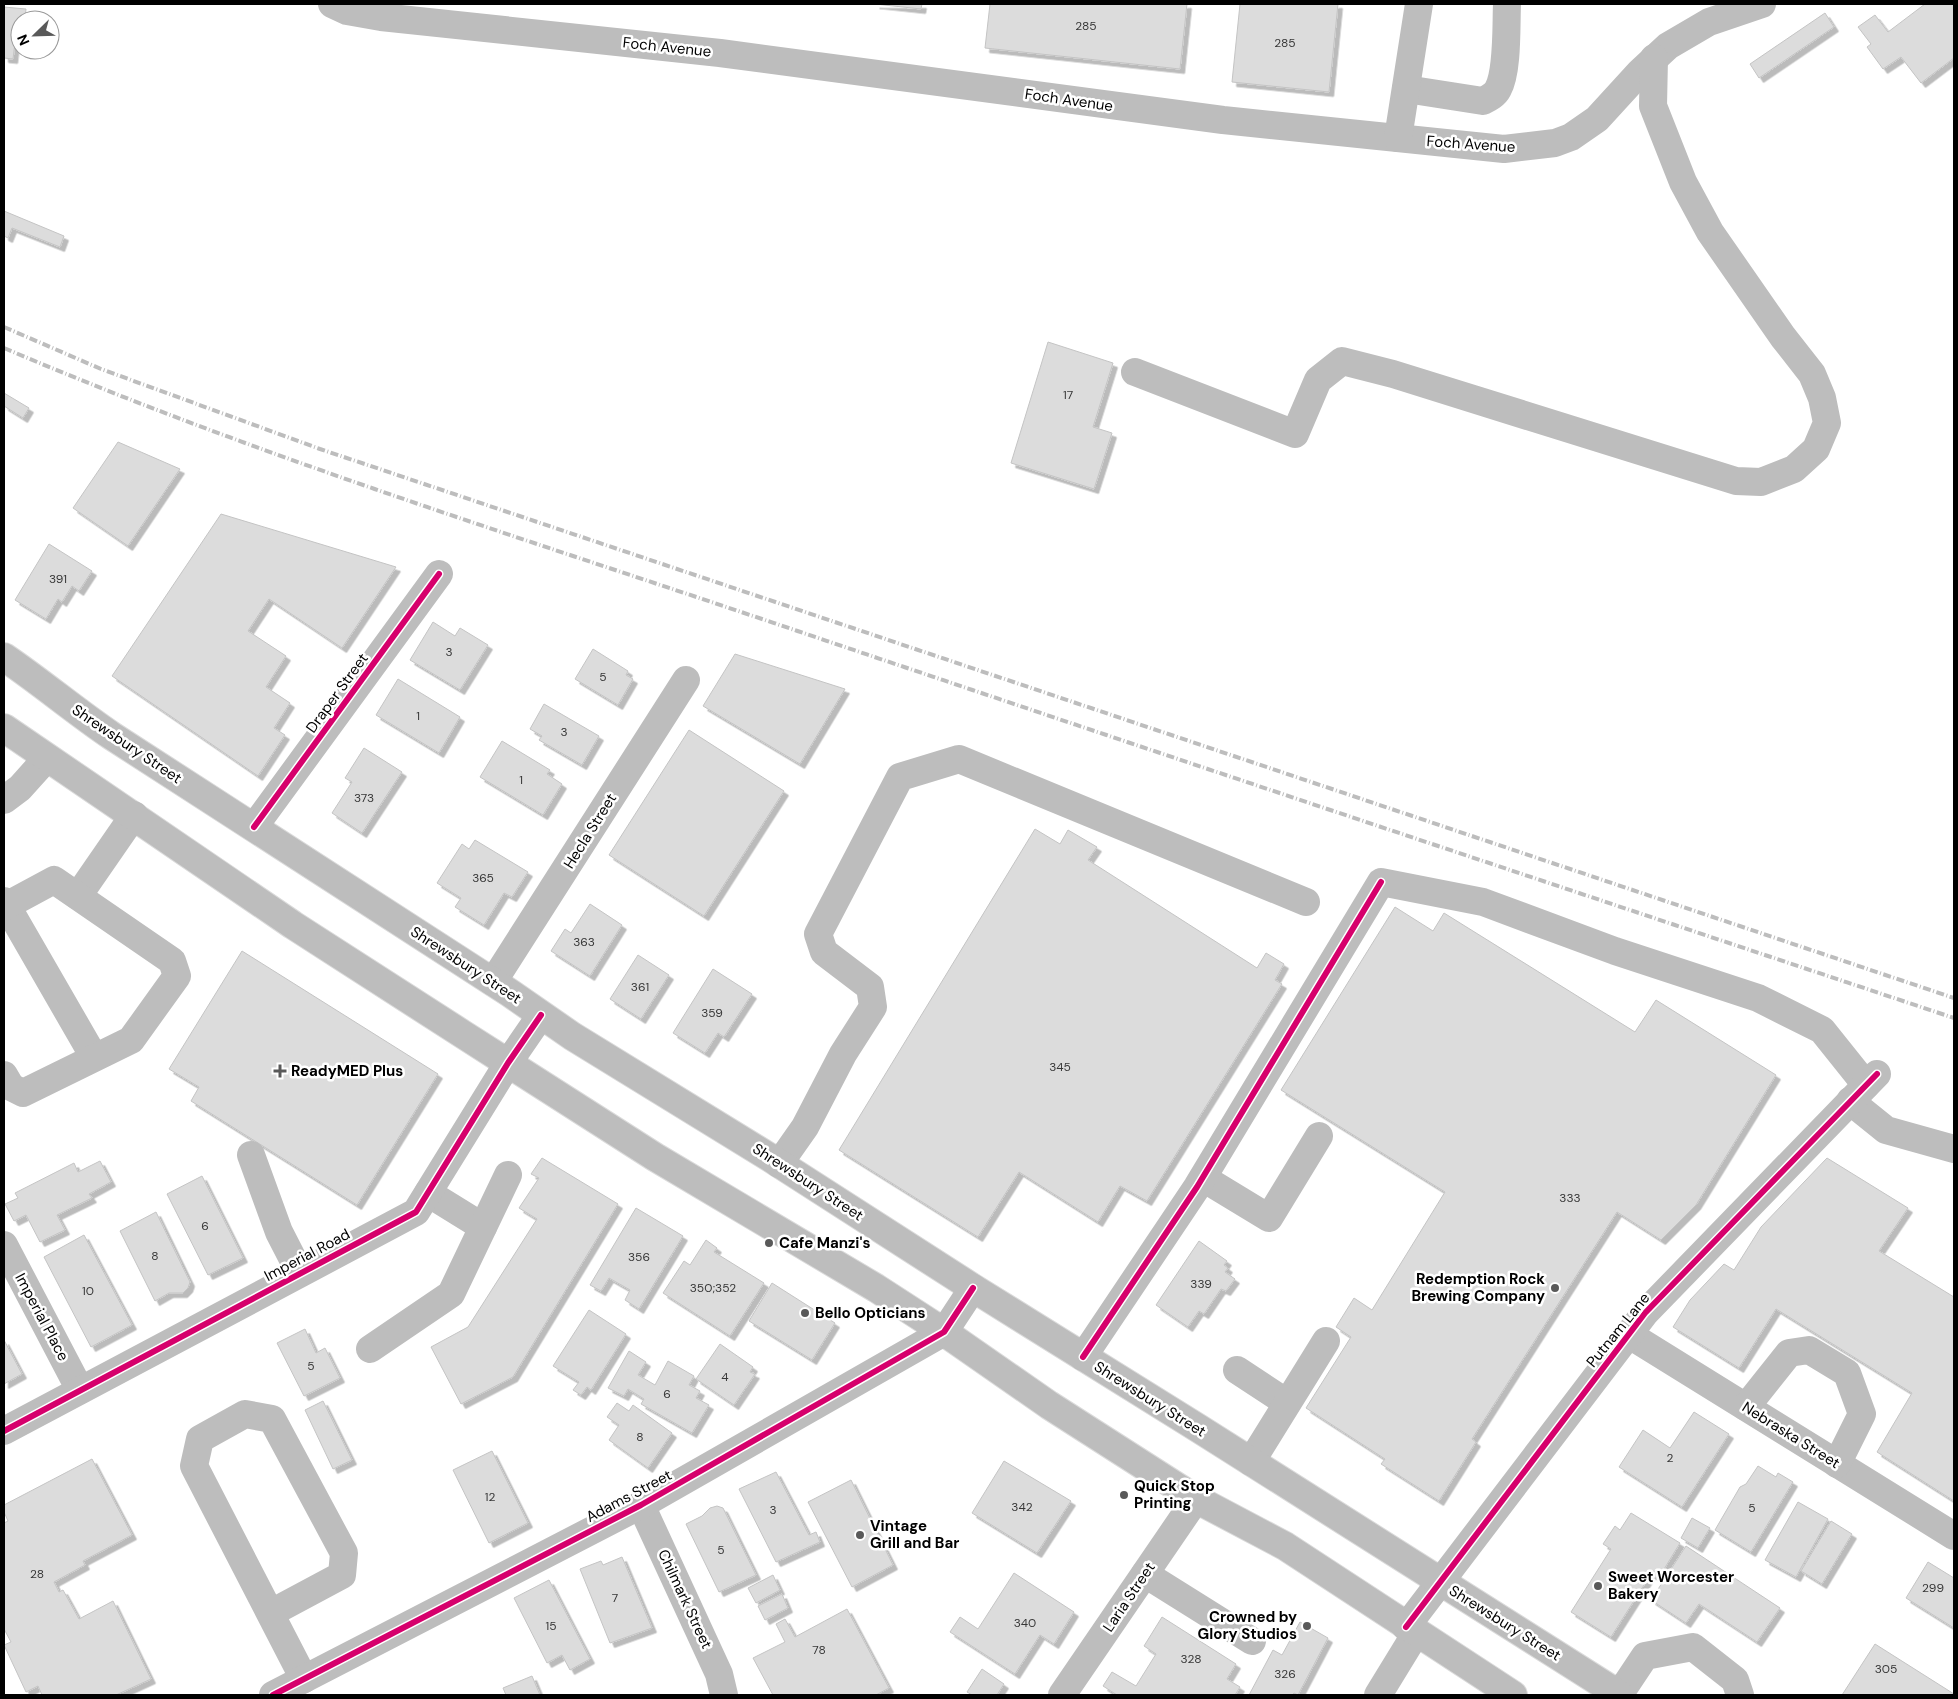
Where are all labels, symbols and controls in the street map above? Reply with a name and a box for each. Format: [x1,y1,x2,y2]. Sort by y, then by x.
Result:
north arrow [10,10,60,60]
house number: 285 [1075,18,1097,34]
text: N [13,32,33,48]
street label: Foch Avenue [622,32,712,62]
house number: 285 [1274,35,1296,51]
street label: Foch Avenue [1024,84,1114,116]
street label: Foch Avenue [1426,131,1516,157]
house number: 17 [1063,387,1073,403]
house number: 391 [49,571,67,587]
house number: 3 [445,644,453,660]
street label: Draper Street [301,649,373,737]
house number: 5 [599,669,607,685]
street label: Shrewsbury Street [68,700,186,788]
house number: 1 [416,708,420,724]
house number: 3 [560,724,568,740]
house number: 1 [519,772,523,788]
street label: Hecla Street [559,789,621,872]
house number: 373 [354,790,374,806]
house number: 365 [472,870,494,886]
street label: Shrewsbury Street [407,922,525,1008]
house number: 363 [573,934,595,950]
house number: 361 [631,979,649,995]
house number: 359 [701,1005,723,1021]
house number: 345 [1049,1059,1071,1075]
place label: ReadyMED Plus [291,1061,403,1081]
marker: ReadyMED Plus [273,1064,287,1078]
street label: Shrewsbury Street [749,1139,867,1225]
house number: 333 [1559,1190,1581,1206]
house number: 6 [201,1218,209,1234]
street label: Imperial Road [261,1224,353,1286]
place label: Cafe Manzi's [779,1233,870,1253]
marker: Cafe Manzi's [763,1237,775,1249]
house number: 8 [151,1248,159,1264]
house number: 356 [628,1249,650,1265]
place label: Redemption Rock Brewing Company [1412,1269,1545,1306]
street label: Imperial Place [10,1270,74,1364]
house number: 339 [1190,1276,1212,1292]
house number: 350;352 [690,1280,736,1296]
marker: Redemption Rock Brewing Company [1549,1282,1561,1294]
house number: 10 [82,1283,94,1299]
street label: Putnam Lane [1582,1289,1654,1371]
place label: Bello Opticians [815,1303,925,1323]
marker: Bello Opticians [799,1307,811,1319]
street label: Shrewsbury Street [1090,1357,1210,1441]
house number: 5 [307,1358,315,1374]
house number: 4 [721,1369,729,1385]
house number: 6 [663,1386,671,1402]
street label: Nebraska Street [1738,1397,1844,1473]
house number: 8 [636,1429,644,1445]
house number: 2 [1667,1450,1674,1466]
street label: Adams Street [583,1465,676,1527]
place label: Quick Stop Printing [1134,1476,1215,1513]
house number: 12 [485,1489,495,1505]
marker: Quick Stop Printing [1118,1489,1130,1501]
house number: 342 [1011,1499,1033,1515]
house number: 5 [1748,1500,1756,1516]
house number: 3 [769,1502,777,1518]
place label: Vintage Grill and Bar [870,1516,959,1553]
marker: Vintage Grill and Bar [854,1529,866,1541]
house number: 5 [717,1542,725,1558]
street label: Chilmark Street [653,1546,717,1652]
street label: Laria Street [1098,1558,1160,1636]
house number: 28 [30,1566,44,1582]
place label: Sweet Worcester Bakery [1608,1567,1734,1604]
marker: Sweet Worcester Bakery [1592,1580,1604,1592]
house number: 299 [1922,1580,1944,1596]
street label: Shrewsbury Street [1445,1581,1565,1665]
house number: 7 [612,1590,618,1606]
place label: Crowned by Glory Studios [1198,1607,1297,1644]
house number: 340 [1014,1615,1036,1631]
house number: 15 [545,1618,557,1634]
marker: Crowned by Glory Studios [1301,1620,1313,1632]
house number: 78 [812,1642,826,1658]
house number: 328 [1180,1651,1202,1667]
house number: 305 [1875,1661,1897,1677]
house number: 326 [1274,1666,1296,1682]

